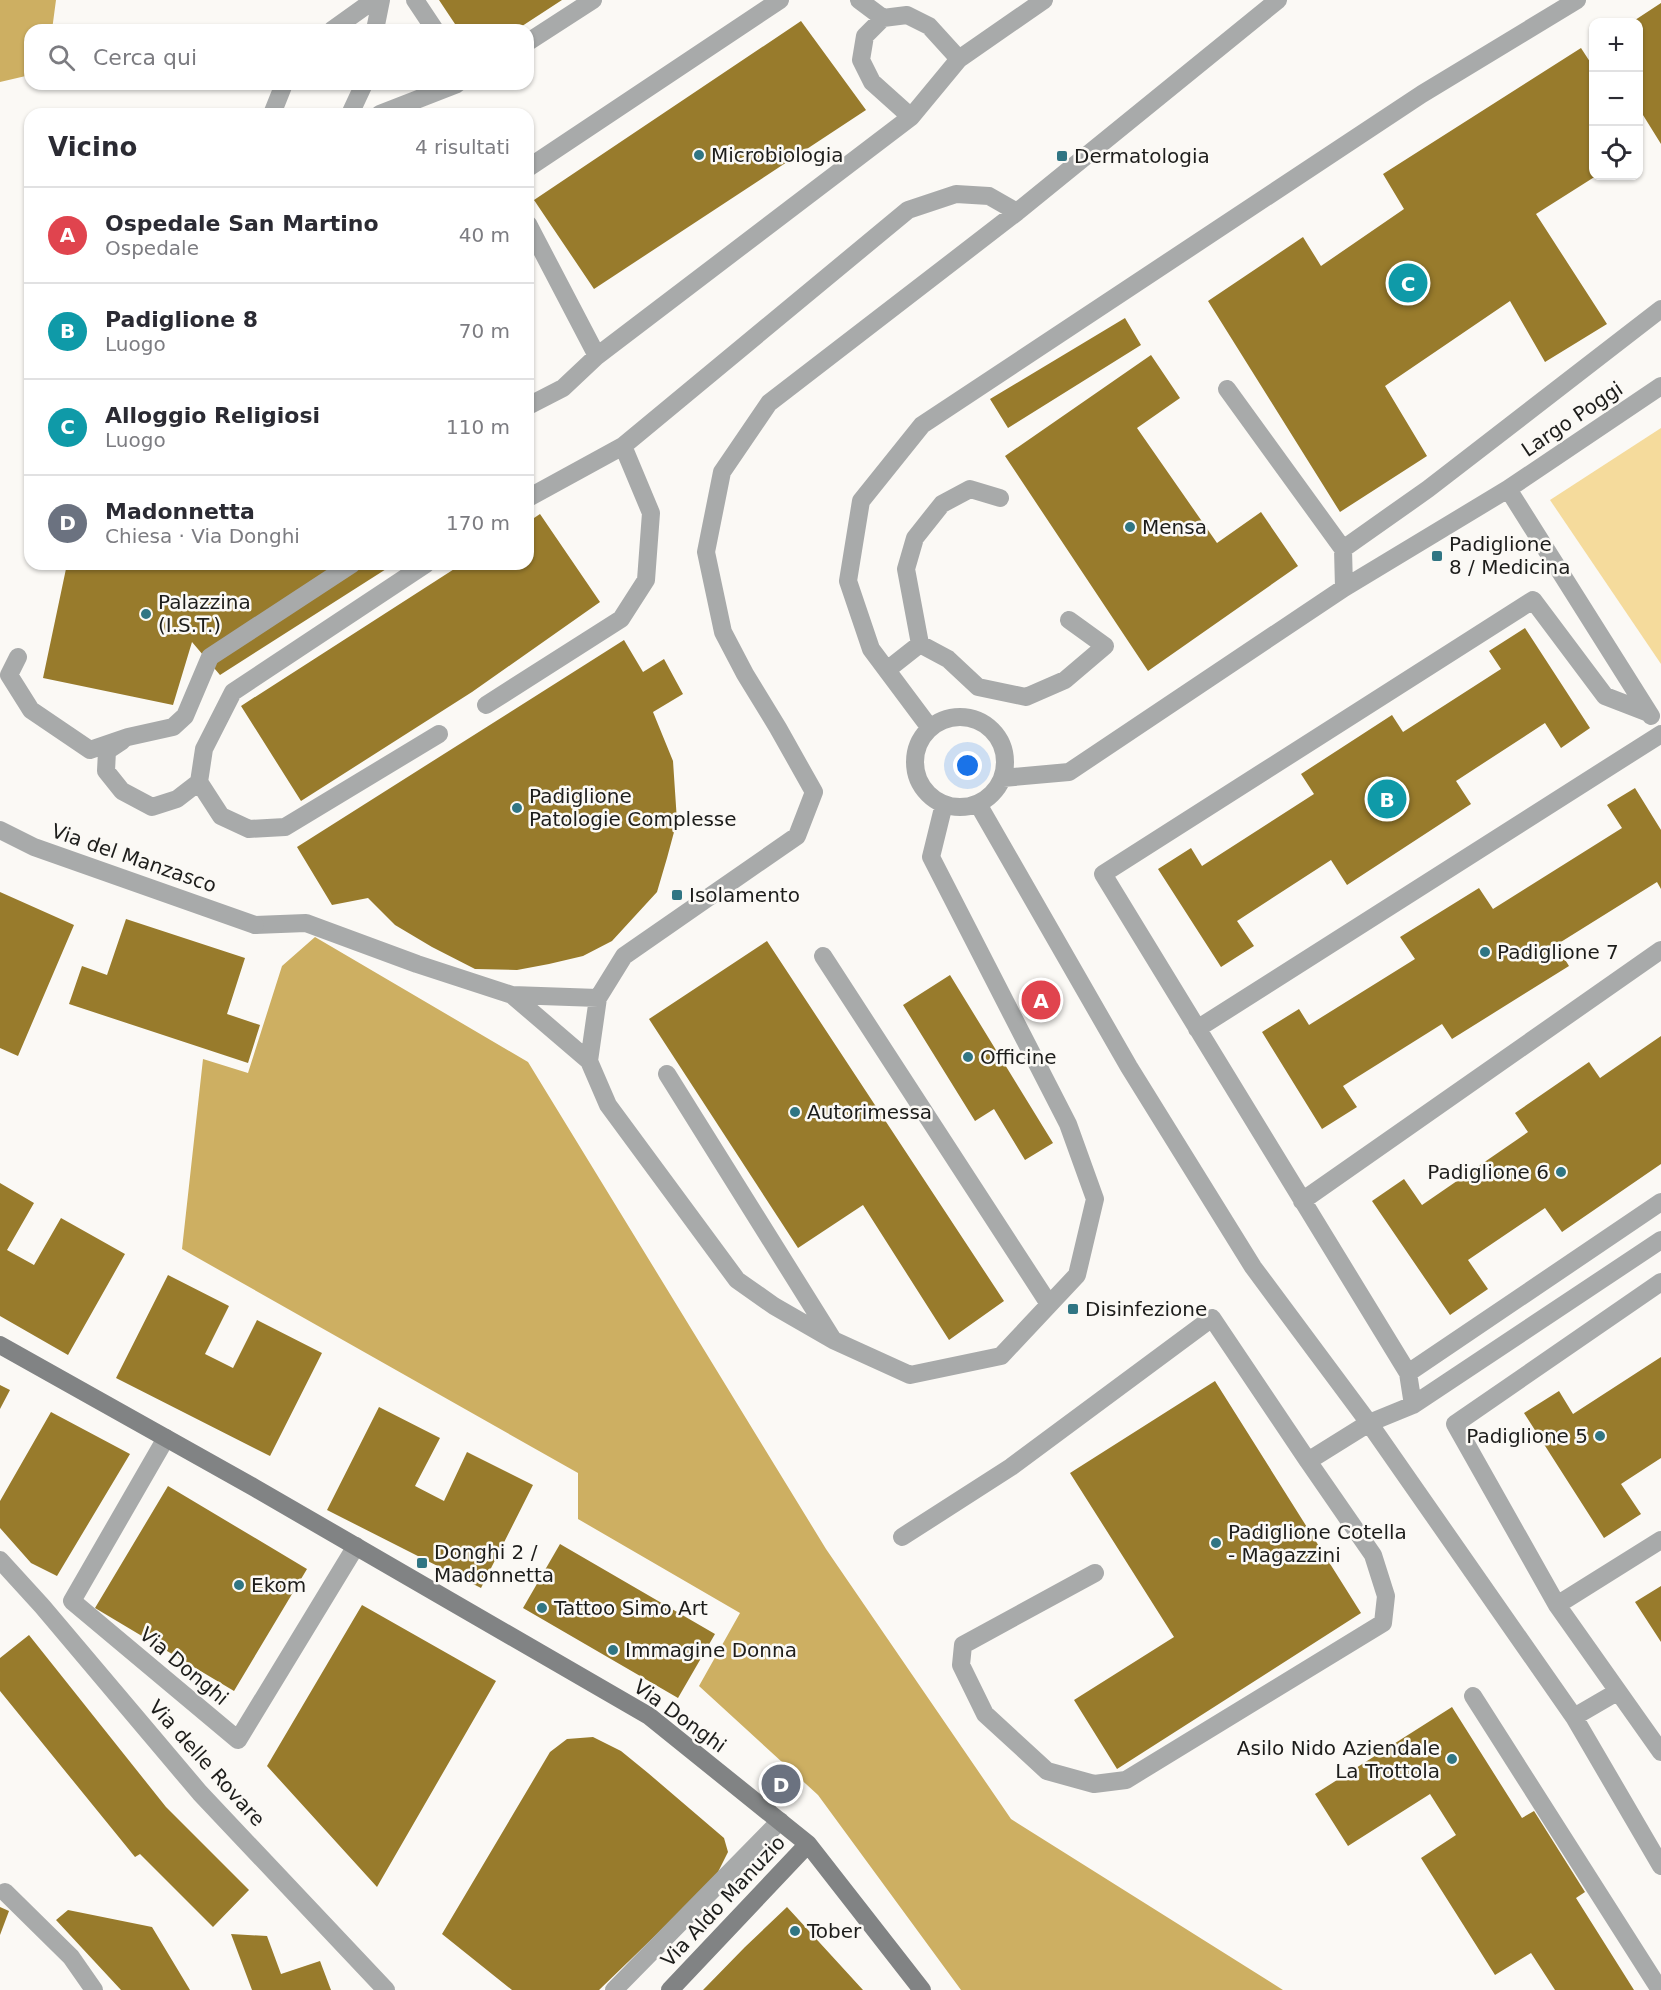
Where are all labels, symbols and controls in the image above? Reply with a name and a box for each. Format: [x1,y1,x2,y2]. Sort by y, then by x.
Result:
map controls [1589,18,1643,180]
button: + [1589,18,1643,72]
search box [24,24,534,90]
icon: search [45,41,78,74]
text: Cerca qui [93,45,197,70]
button: − [1589,72,1643,126]
button: locate [1589,126,1643,180]
text: Vicino [48,132,137,162]
text: 4 risultati [415,135,510,159]
place label: Microbiologia [711,143,844,167]
place label: Dermatologia [1074,144,1210,168]
marker: Microbiologia [692,148,706,162]
marker: Dermatologia [1055,149,1069,163]
text: Ospedale San Martino [105,211,379,236]
text: A [60,223,75,247]
text: 40 m [459,223,510,247]
text: Ospedale [105,236,199,260]
pin: C [1388,260,1428,306]
text: Padiglione 8 [105,307,258,332]
text: B [60,319,75,343]
text: 70 m [459,319,510,343]
text: Luogo [105,332,166,356]
street label: Largo Poggi [1517,376,1627,462]
text: Alloggio Religiosi [105,403,320,428]
text: C [60,415,75,439]
text: 110 m [446,415,510,439]
text: Luogo [105,428,166,452]
text: Madonnetta [105,499,255,524]
text: D [59,511,76,535]
text: 170 m [446,511,510,535]
place label: Mensa [1142,515,1207,539]
marker: Mensa [1123,520,1137,534]
text: Chiesa · Via Donghi [105,524,300,548]
place label: Padiglione 8 / Medicina [1449,532,1570,579]
marker: Padiglione 8 / Medicina [1430,549,1444,563]
place label: Palazzina (I.S.T.) [158,590,251,637]
marker: Palazzina (I.S.T.) [139,607,153,621]
your location [953,751,982,780]
pin: B [1368,776,1406,822]
place label: Padiglione Patologie Complesse [529,784,737,831]
marker: Padiglione Patologie Complesse [510,801,524,815]
street label: Via del Manzasco [48,819,220,897]
place label: Isolamento [689,883,800,907]
marker: Isolamento [670,888,684,902]
place label: Padiglione 7 [1497,940,1619,964]
marker: Padiglione 7 [1478,945,1492,959]
pin: A [1022,978,1060,1022]
place label: Officine [980,1045,1057,1069]
marker: Officine [961,1050,975,1064]
place label: Autorimessa [807,1100,932,1124]
marker: Autorimessa [788,1105,802,1119]
place label: Padiglione 6 [1427,1160,1549,1184]
marker: Padiglione 6 [1554,1165,1568,1179]
place label: Disinfezione [1085,1297,1207,1321]
marker: Disinfezione [1066,1302,1080,1316]
place label: Padiglione 5 [1466,1424,1588,1448]
marker: Padiglione 5 [1593,1429,1607,1443]
place label: Padiglione Cotella - Magazzini [1228,1520,1407,1567]
marker: Padiglione Cotella - Magazzini [1209,1536,1223,1550]
place label: Donghi 2 / Madonnetta [434,1540,554,1587]
marker: Donghi 2 / Madonnetta [415,1556,429,1570]
place label: Ekom [251,1573,306,1597]
marker: Ekom [232,1578,246,1592]
place label: Tattoo Simo Art [553,1596,708,1620]
marker: Tattoo Simo Art [535,1601,549,1615]
street label: Via Donghi [135,1622,233,1710]
place label: Immagine Donna [625,1638,797,1662]
marker: Immagine Donna [606,1643,620,1657]
street label: Via Donghi [629,1674,731,1758]
street label: Via delle Rovare [144,1695,270,1831]
place label: Asilo Nido Aziendale La Trottola [1237,1736,1440,1783]
marker: Asilo Nido Aziendale La Trottola [1445,1752,1459,1766]
pin: D [762,1762,800,1806]
street label: Via Aldo Manuzio [656,1830,790,1972]
place label: Tober [806,1919,862,1943]
marker: Tober [788,1924,802,1938]

